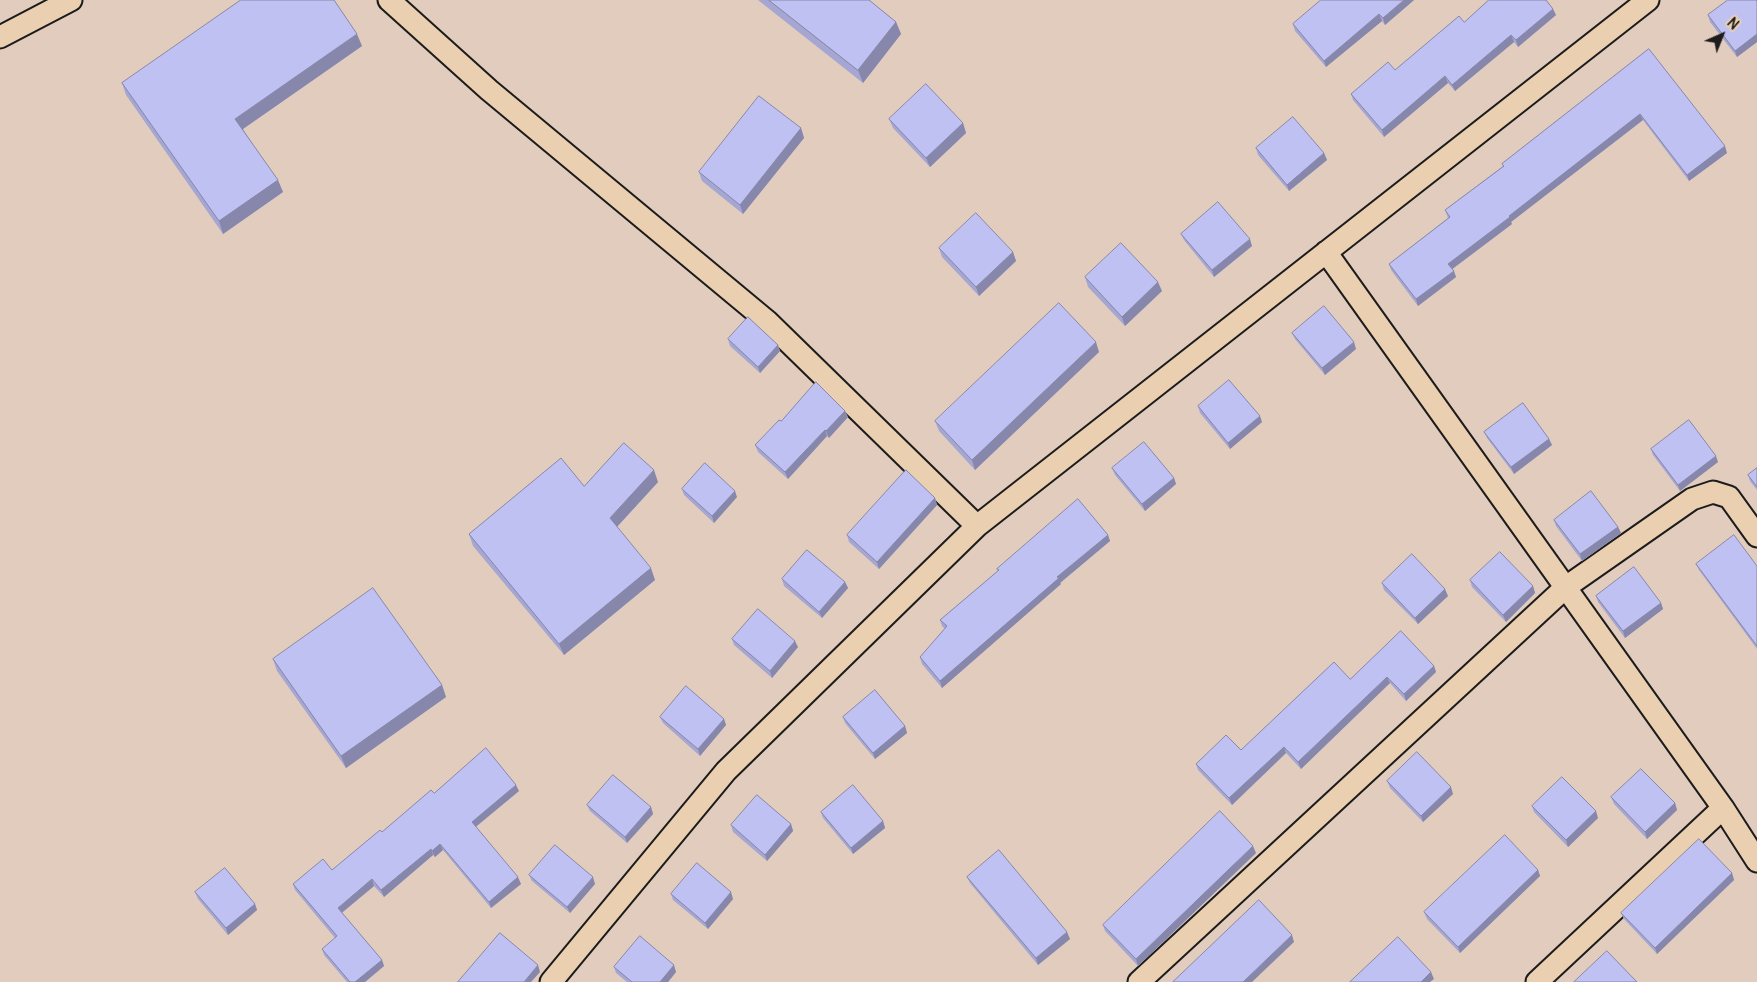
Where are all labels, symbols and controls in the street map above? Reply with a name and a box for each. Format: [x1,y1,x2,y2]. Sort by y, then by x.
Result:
north arrow [1697,10,1747,60]
text: N [1723,14,1742,33]

